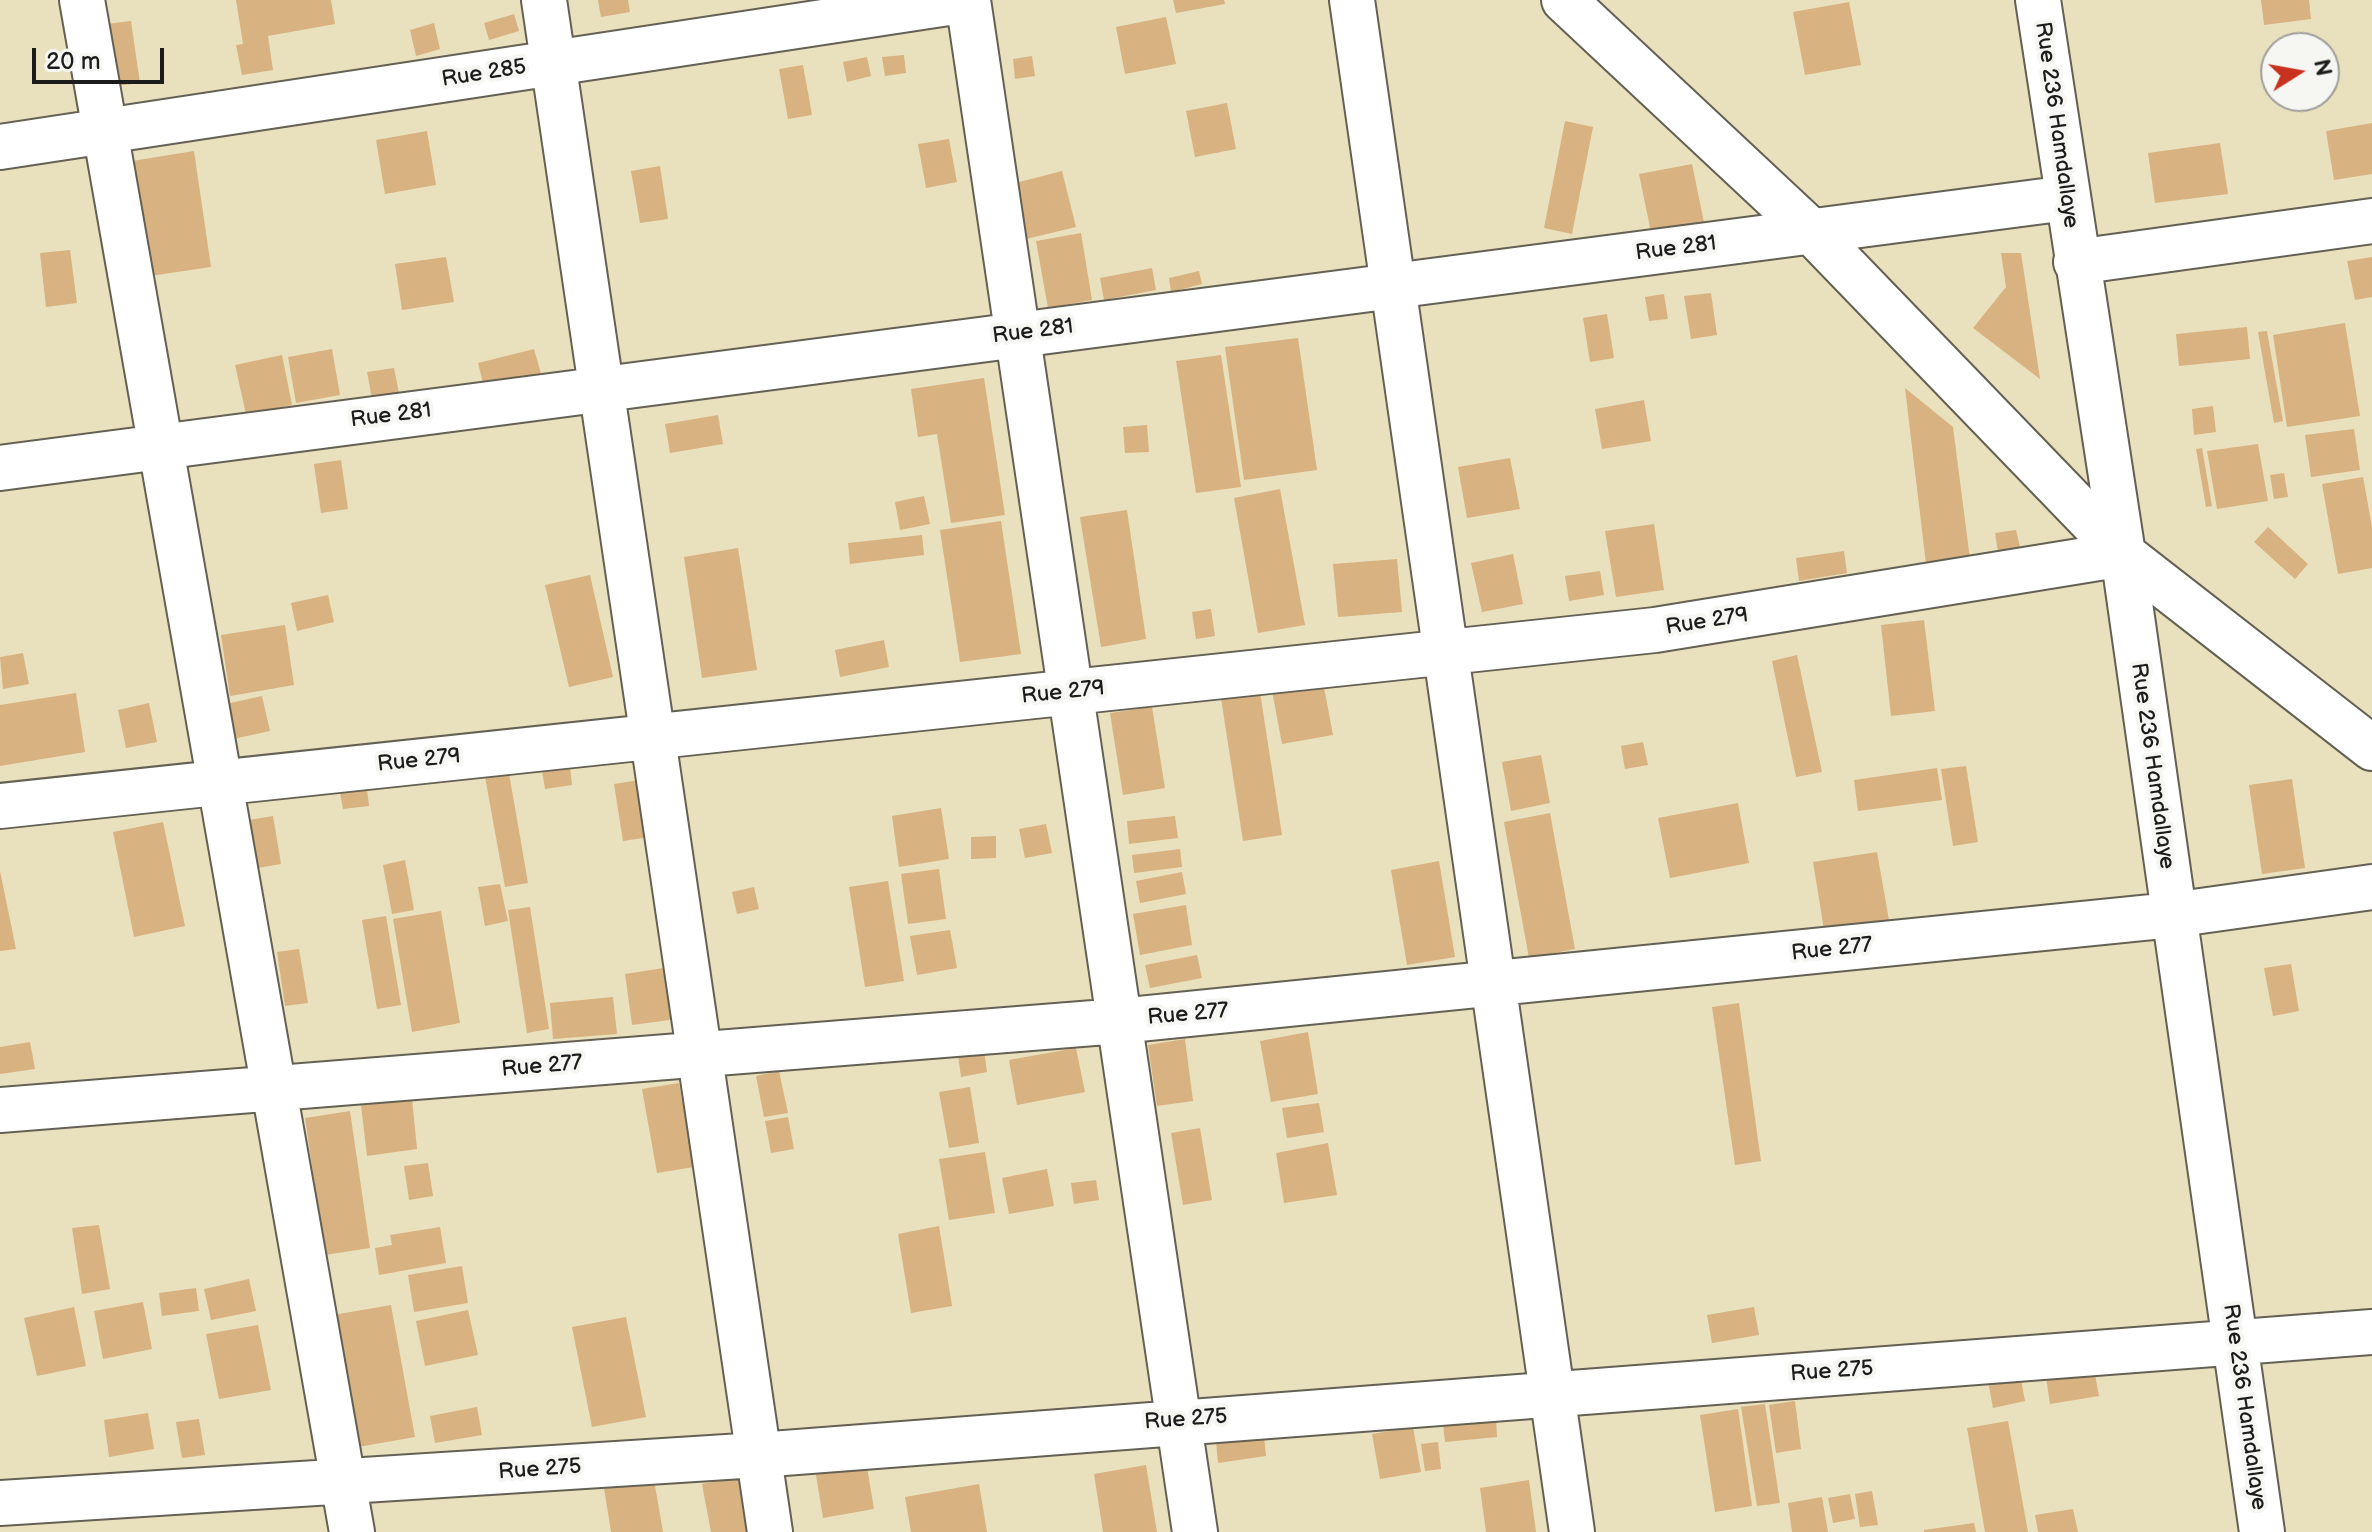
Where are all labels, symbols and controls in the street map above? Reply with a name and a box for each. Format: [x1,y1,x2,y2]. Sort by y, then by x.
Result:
street label: Rue 236 Hamdallaye [2028,20,2084,230]
scale bar [36,32,168,82]
north arrow [2260,32,2340,112]
text: 20 m [46,47,101,76]
street label: Rue 285 [440,54,528,94]
text: N [2307,57,2337,78]
street label: Rue 281 [1634,231,1718,267]
street label: Rue 281 [991,314,1075,350]
street label: Rue 281 [349,398,433,434]
street label: Rue 279 [1664,602,1750,642]
street label: Rue 236 Hamdallaye [2124,661,2180,871]
street label: Rue 279 [1020,676,1106,710]
street label: Rue 279 [376,744,462,778]
street label: Rue 277 [1790,933,1874,967]
street label: Rue 277 [1146,998,1230,1032]
street label: Rue 277 [500,1050,584,1084]
street label: Rue 236 Hamdallaye [2216,1302,2272,1512]
street label: Rue 275 [1790,1356,1874,1388]
street label: Rue 275 [1144,1404,1228,1436]
street label: Rue 275 [498,1454,582,1486]

